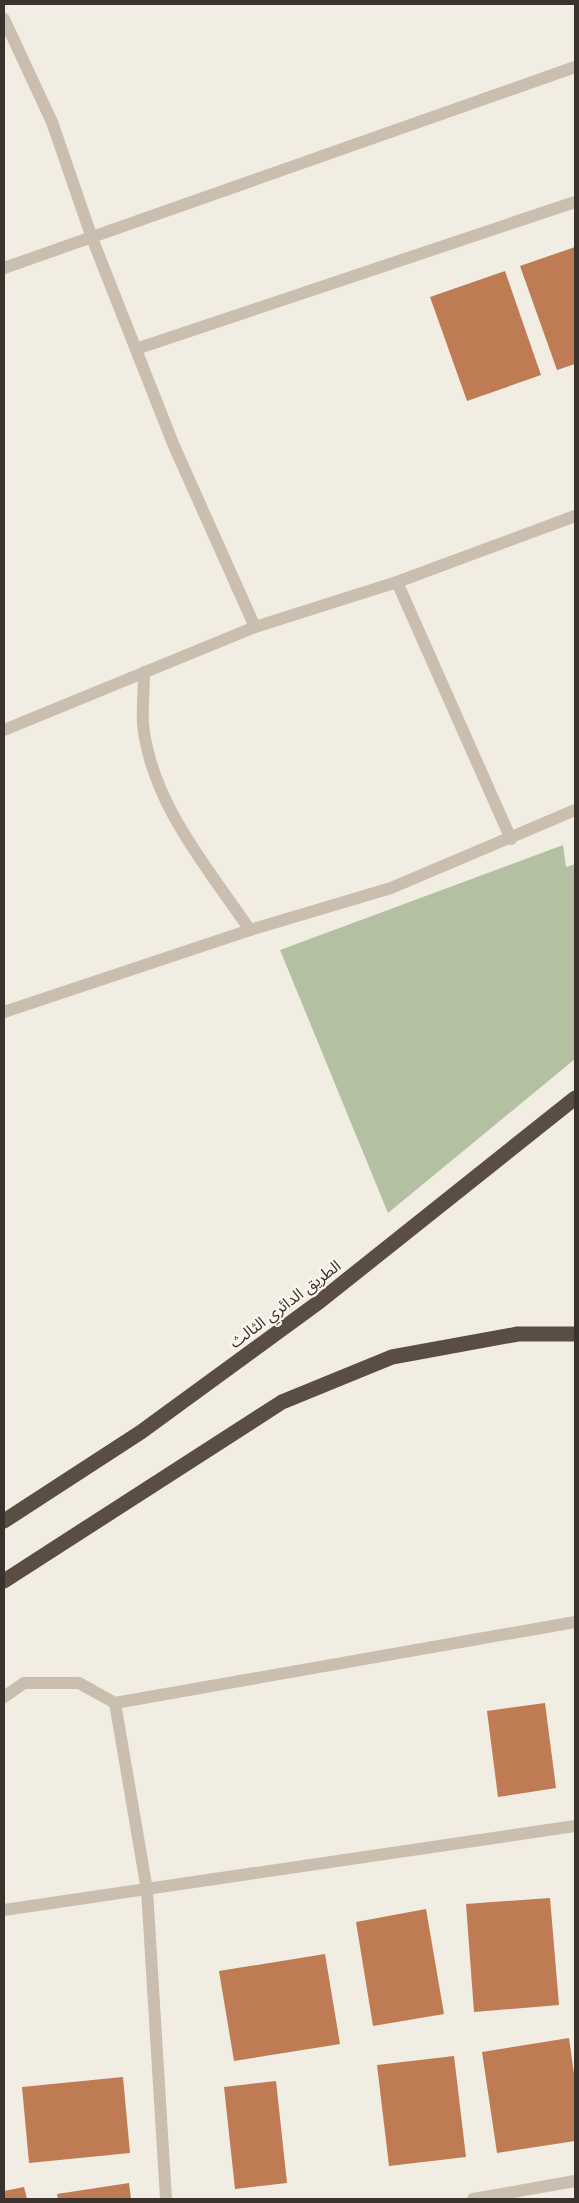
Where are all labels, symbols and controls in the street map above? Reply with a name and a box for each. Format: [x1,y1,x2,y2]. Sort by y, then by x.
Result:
street label: الطريق الدائري الثالث [225,1255,346,1354]

